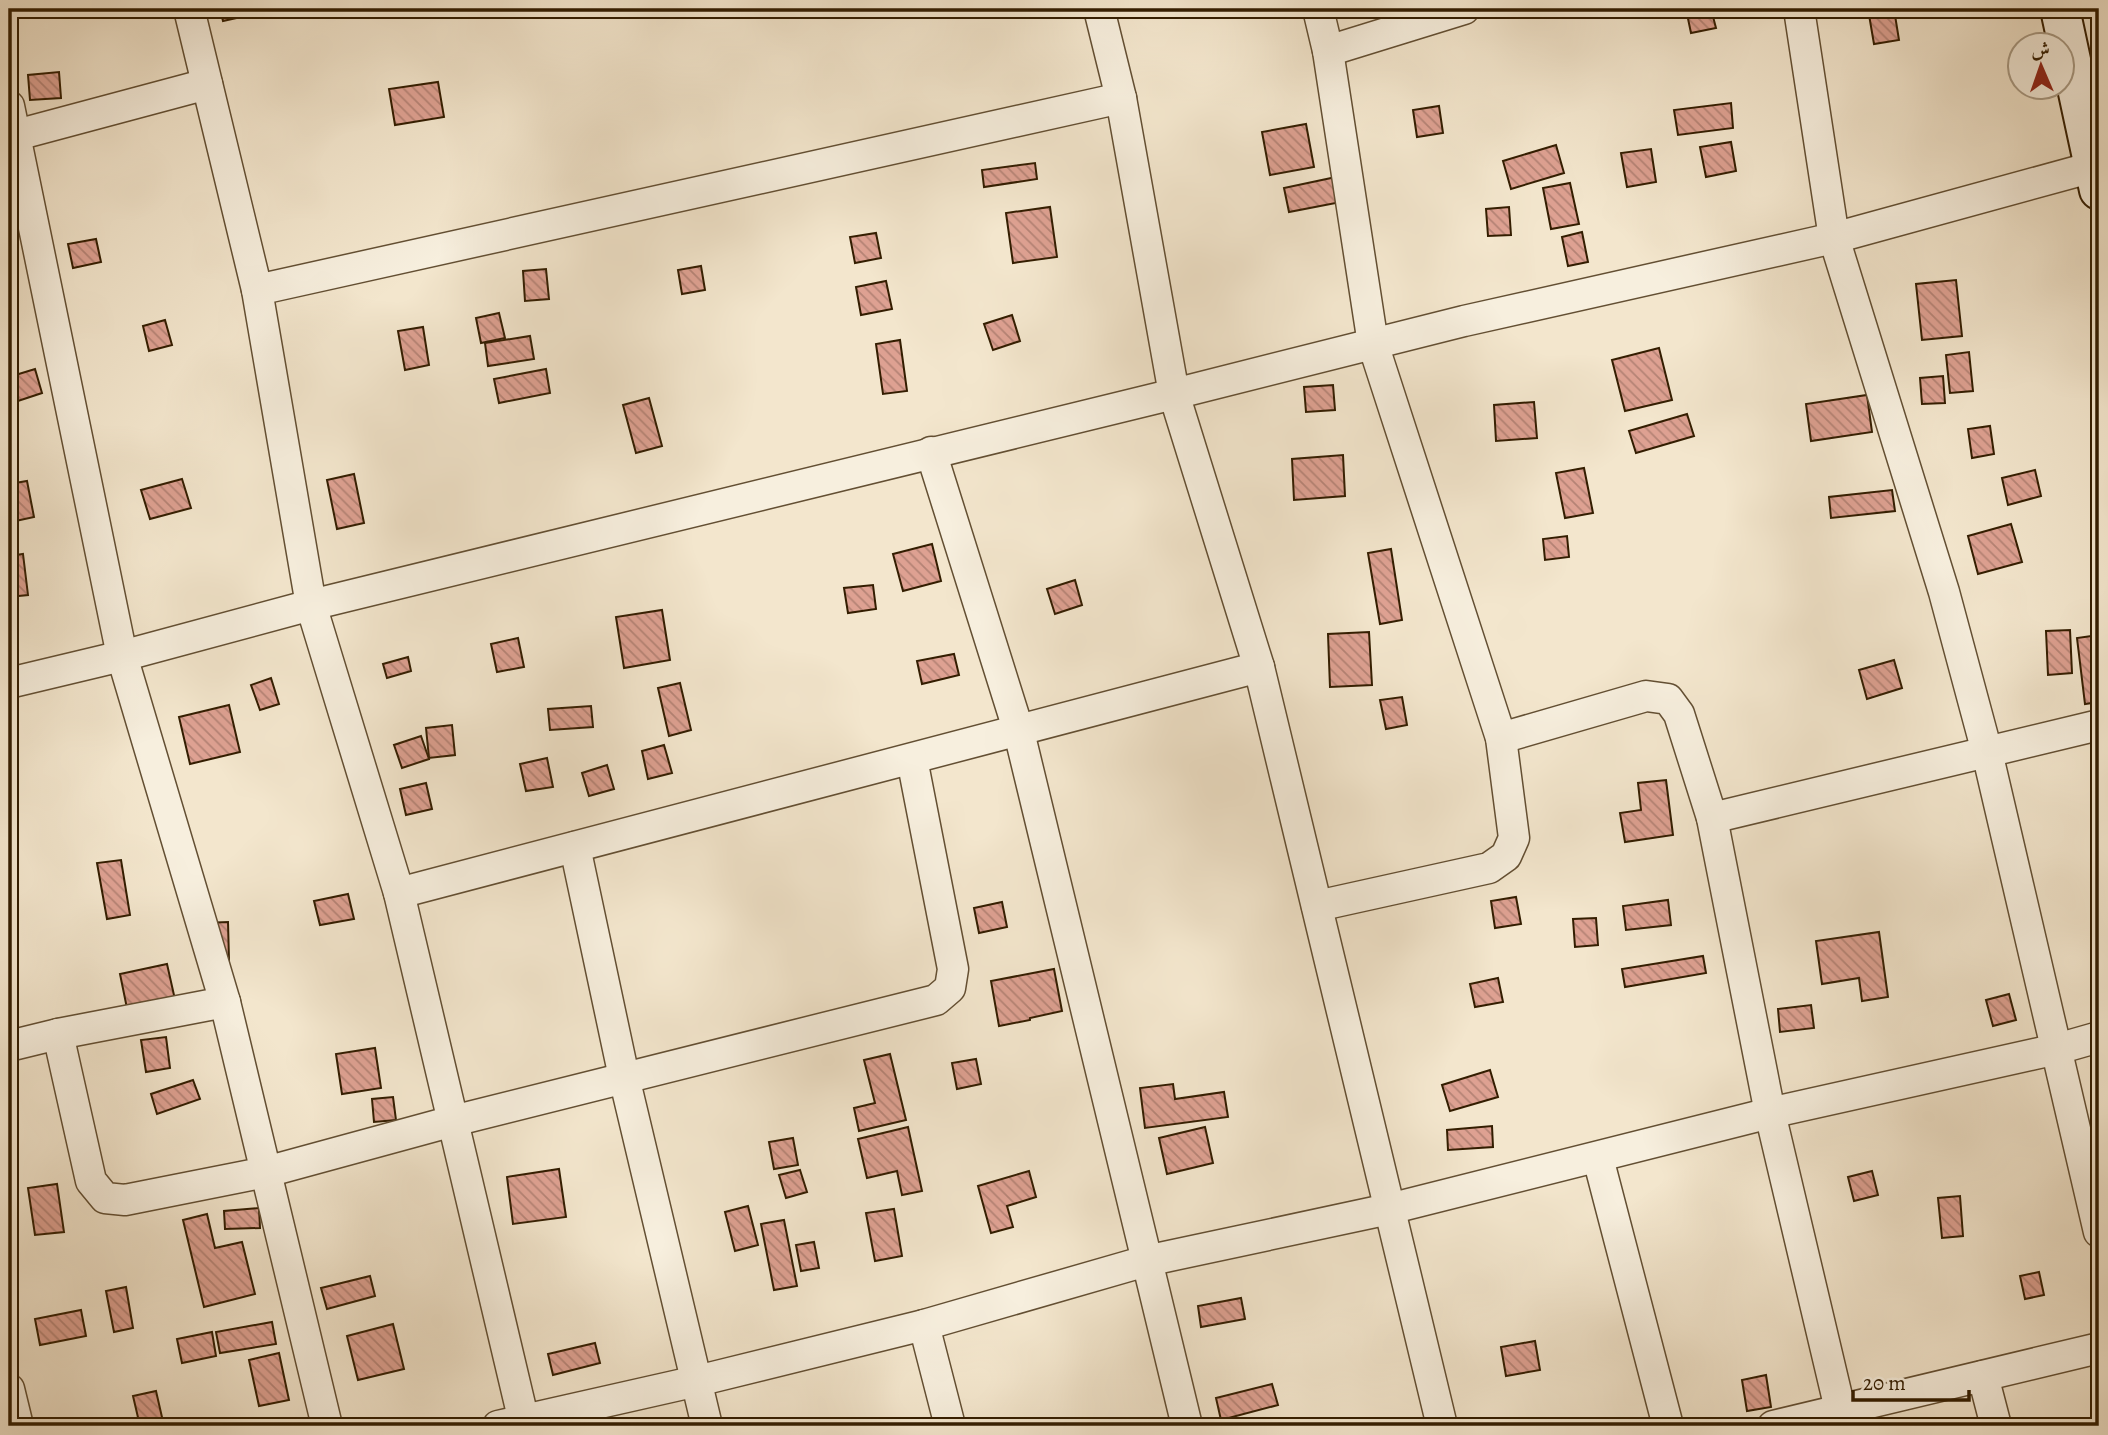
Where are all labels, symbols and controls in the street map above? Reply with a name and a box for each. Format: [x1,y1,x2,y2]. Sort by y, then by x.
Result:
north arrow [2007,32,2076,102]
text: ش [2031,37,2050,63]
scale bar [1853,1358,1968,1402]
text: 20 m [1863,1369,1906,1397]

